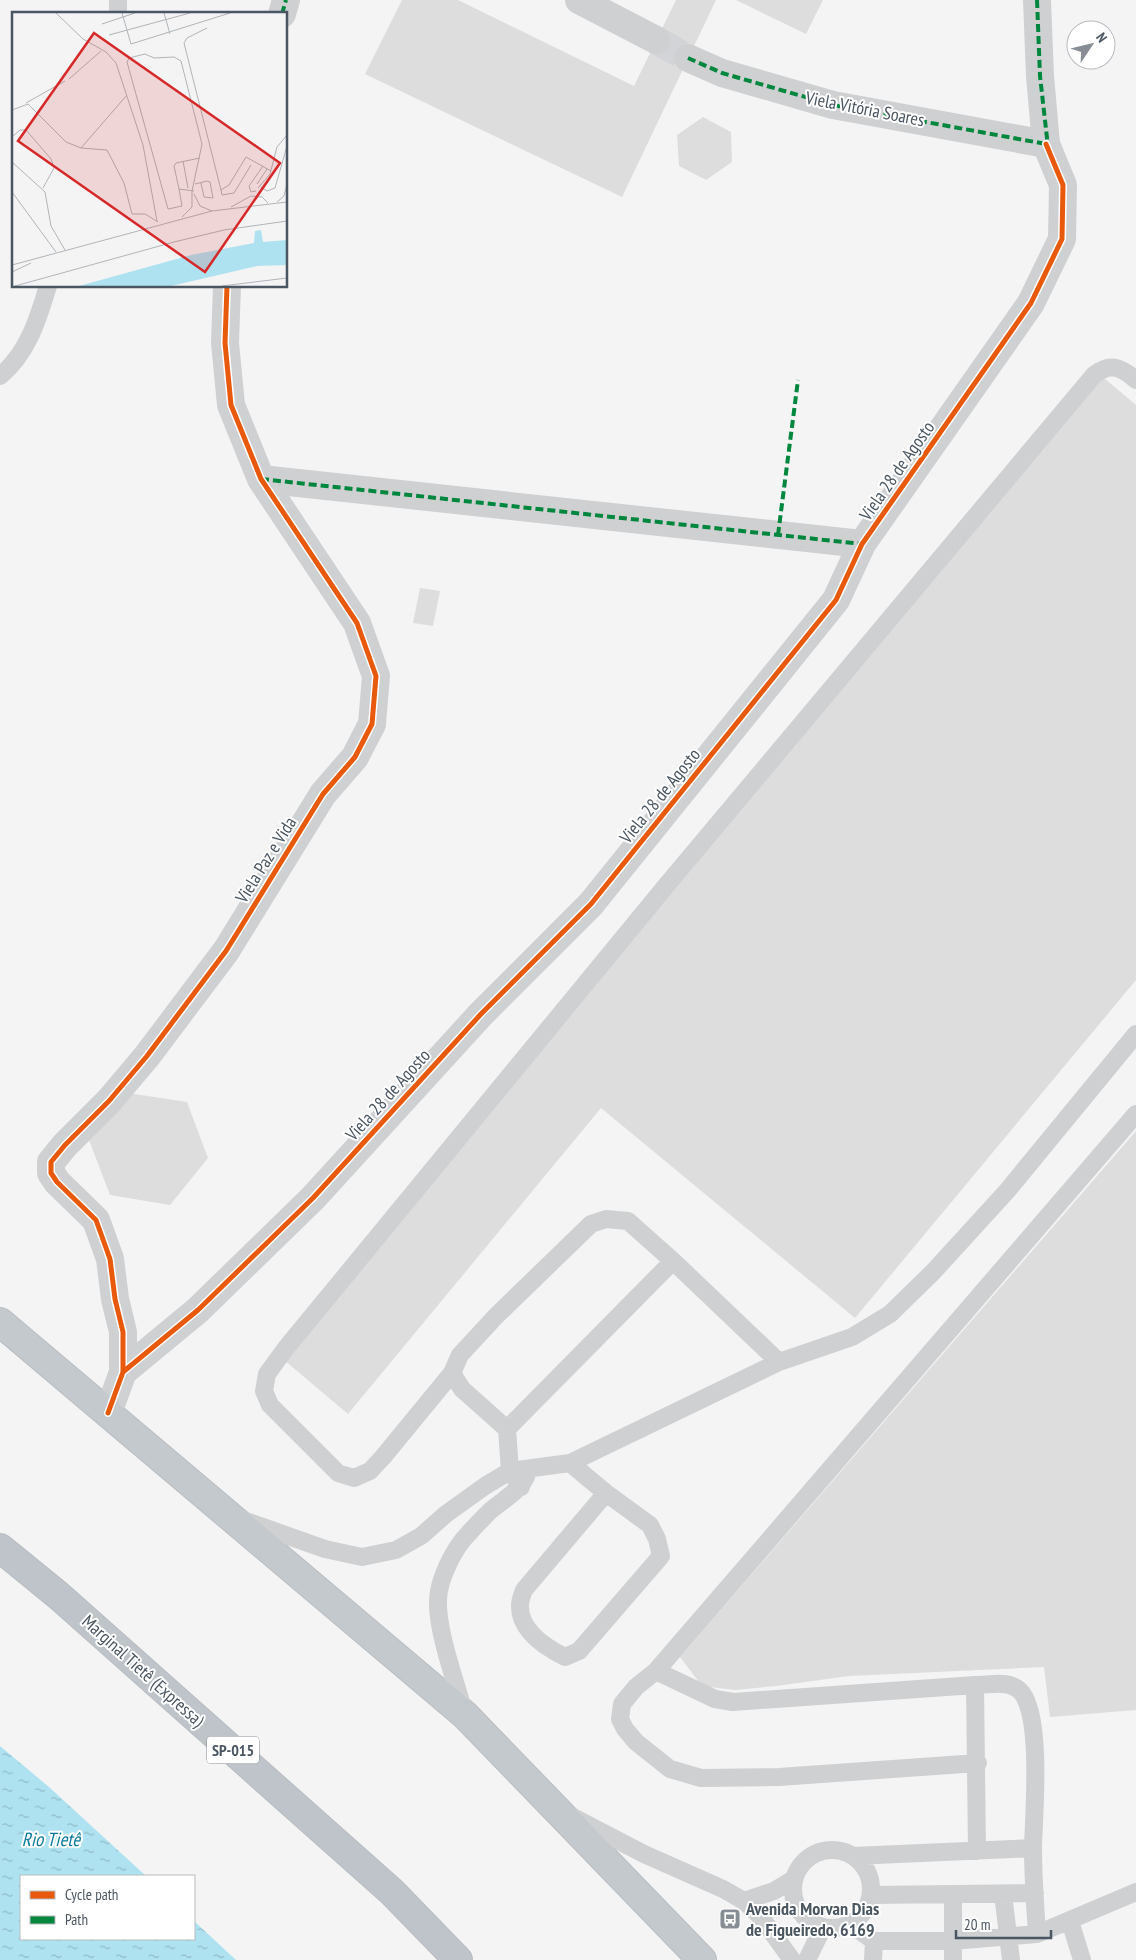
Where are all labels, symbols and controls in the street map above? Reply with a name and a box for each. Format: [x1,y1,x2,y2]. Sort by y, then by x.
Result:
inset map [12,12,288,288]
north arrow [1066,20,1116,70]
text: N [1092,29,1111,46]
street label: Viela Vitória Soares [803,86,926,131]
street label: Viela 28 de Agosto [853,416,939,526]
street label: Viela 28 de Agosto [614,743,705,849]
street label: Viela Paz e Vida [229,812,301,908]
street label: Viela 28 de Agosto [340,1044,435,1146]
street label: Marginal Tietê (Expressa) [78,1610,210,1732]
road number: SP-015 [207,1736,259,1764]
water label: Rio Tietê [22,1827,81,1851]
legend [20,1875,195,1940]
text: Cycle path [65,1885,118,1904]
place label: Avenida Morvan Dias de Figueiredo, 6169 [745,1897,879,1941]
bus stop icon: Avenida Morvan Dias de Figueiredo, 6169 [718,1907,742,1931]
scale bar [956,1908,1051,1940]
text: Path [65,1910,88,1929]
text: 20 m [964,1915,990,1934]

